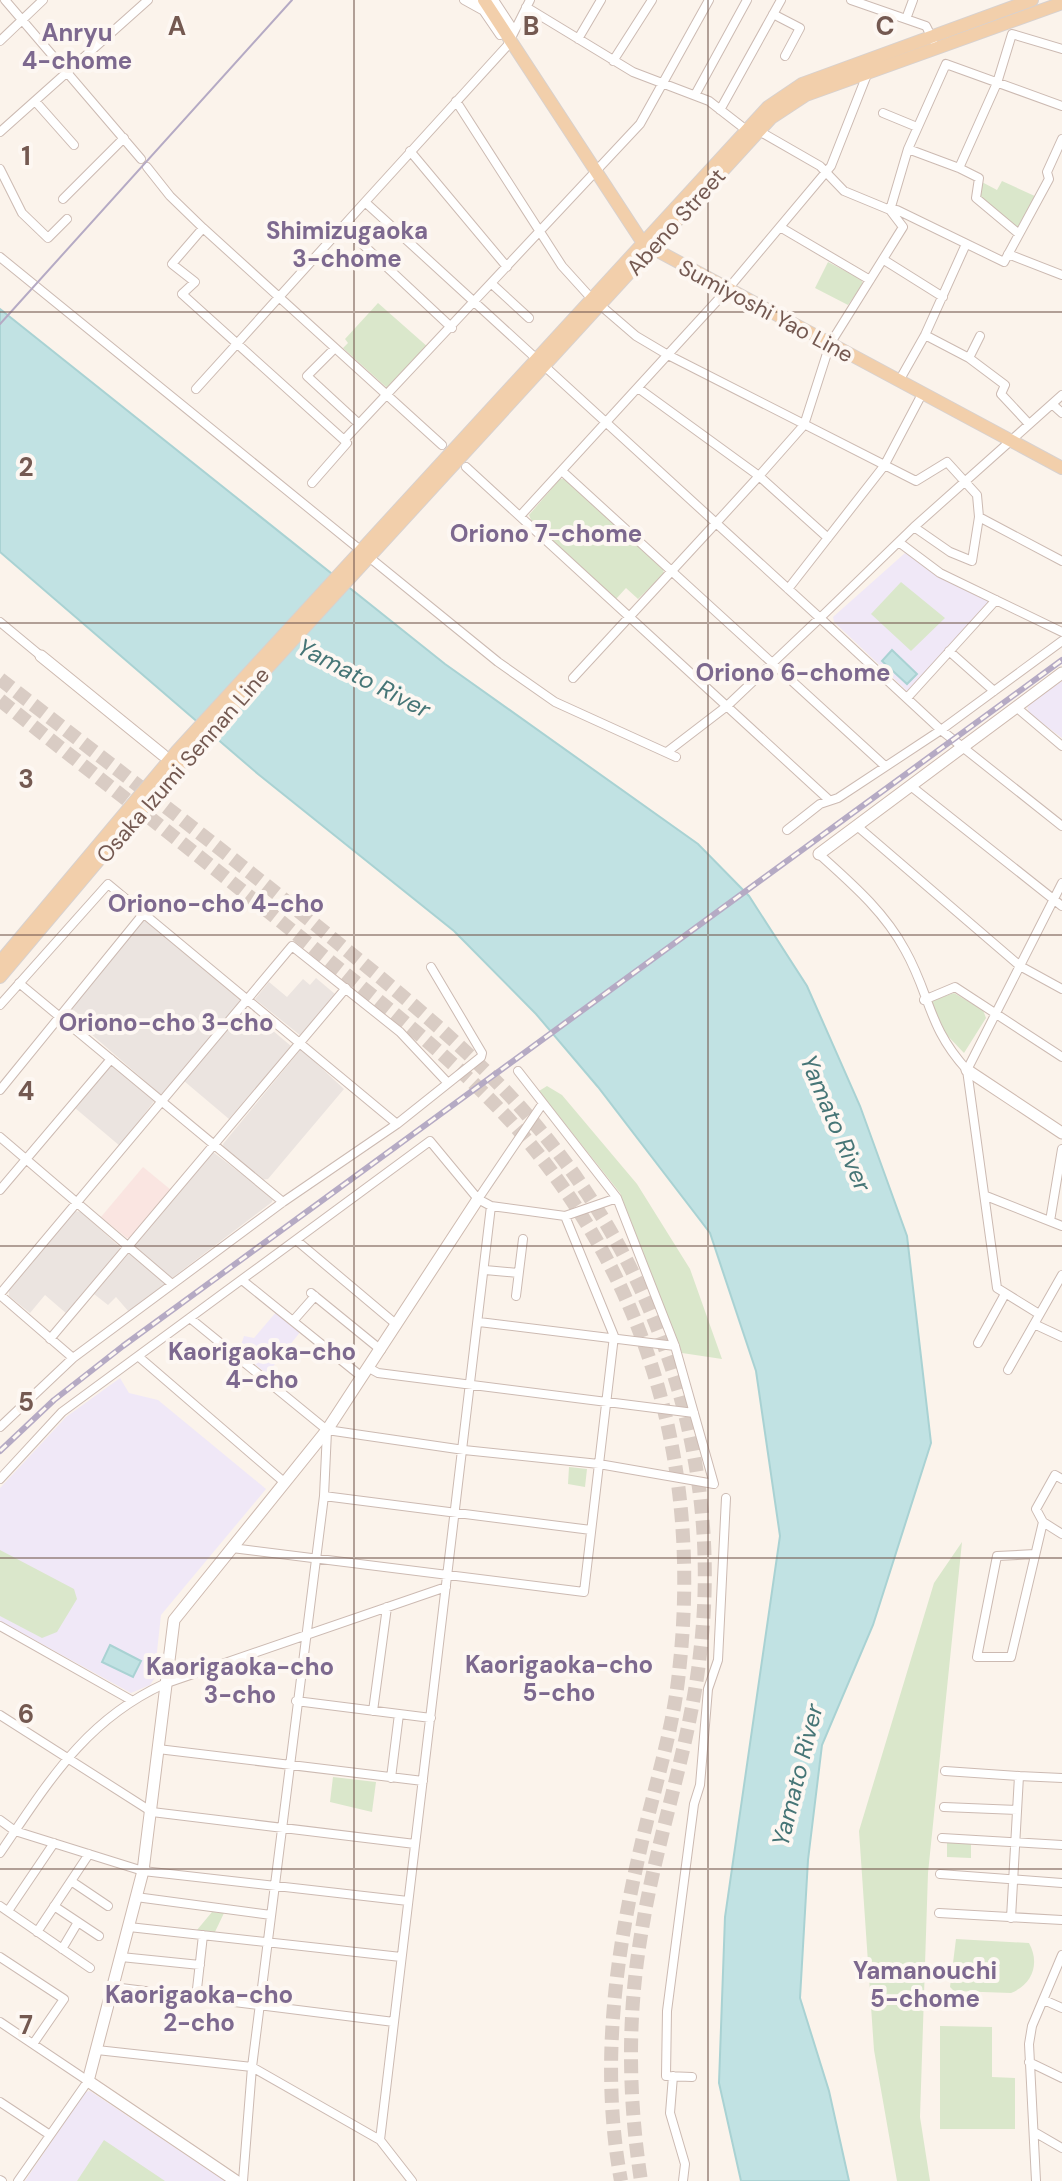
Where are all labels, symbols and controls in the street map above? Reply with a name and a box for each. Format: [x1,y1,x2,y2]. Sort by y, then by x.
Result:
text: A [168,9,186,43]
text: B [523,9,539,43]
text: C [875,9,895,43]
district label: Anryu 4-chome [22,17,132,76]
text: 1 [21,139,31,173]
street label: Abeno Street [620,162,732,282]
district label: Shimizugaoka 3-chome [266,215,428,274]
street label: Sumiyoshi Yao Line [674,253,858,369]
text: 2 [18,450,34,484]
district label: Oriono 7-chome [450,518,642,549]
water label: Yamato River [292,631,437,725]
district label: Oriono 6-chome [695,657,891,688]
street label: Osaka Izumi Sennan Line [90,661,276,869]
text: 3 [18,762,34,796]
district label: Oriono-cho 4-cho [108,888,324,919]
district label: Oriono-cho 3-cho [58,1007,274,1038]
water label: Yamato River [793,1050,879,1197]
text: 4 [18,1074,34,1108]
district label: Kaorigaoka-cho 4-cho [168,1336,356,1395]
text: 5 [18,1385,34,1419]
district label: Kaorigaoka-cho 5-cho [465,1649,653,1708]
district label: Kaorigaoka-cho 3-cho [146,1651,334,1710]
text: 6 [18,1697,34,1731]
water label: Yamato River [764,1700,830,1849]
district label: Yamanouchi 5-chome [853,1955,997,2014]
district label: Kaorigaoka-cho 2-cho [105,1979,293,2038]
text: 7 [19,2008,33,2042]

